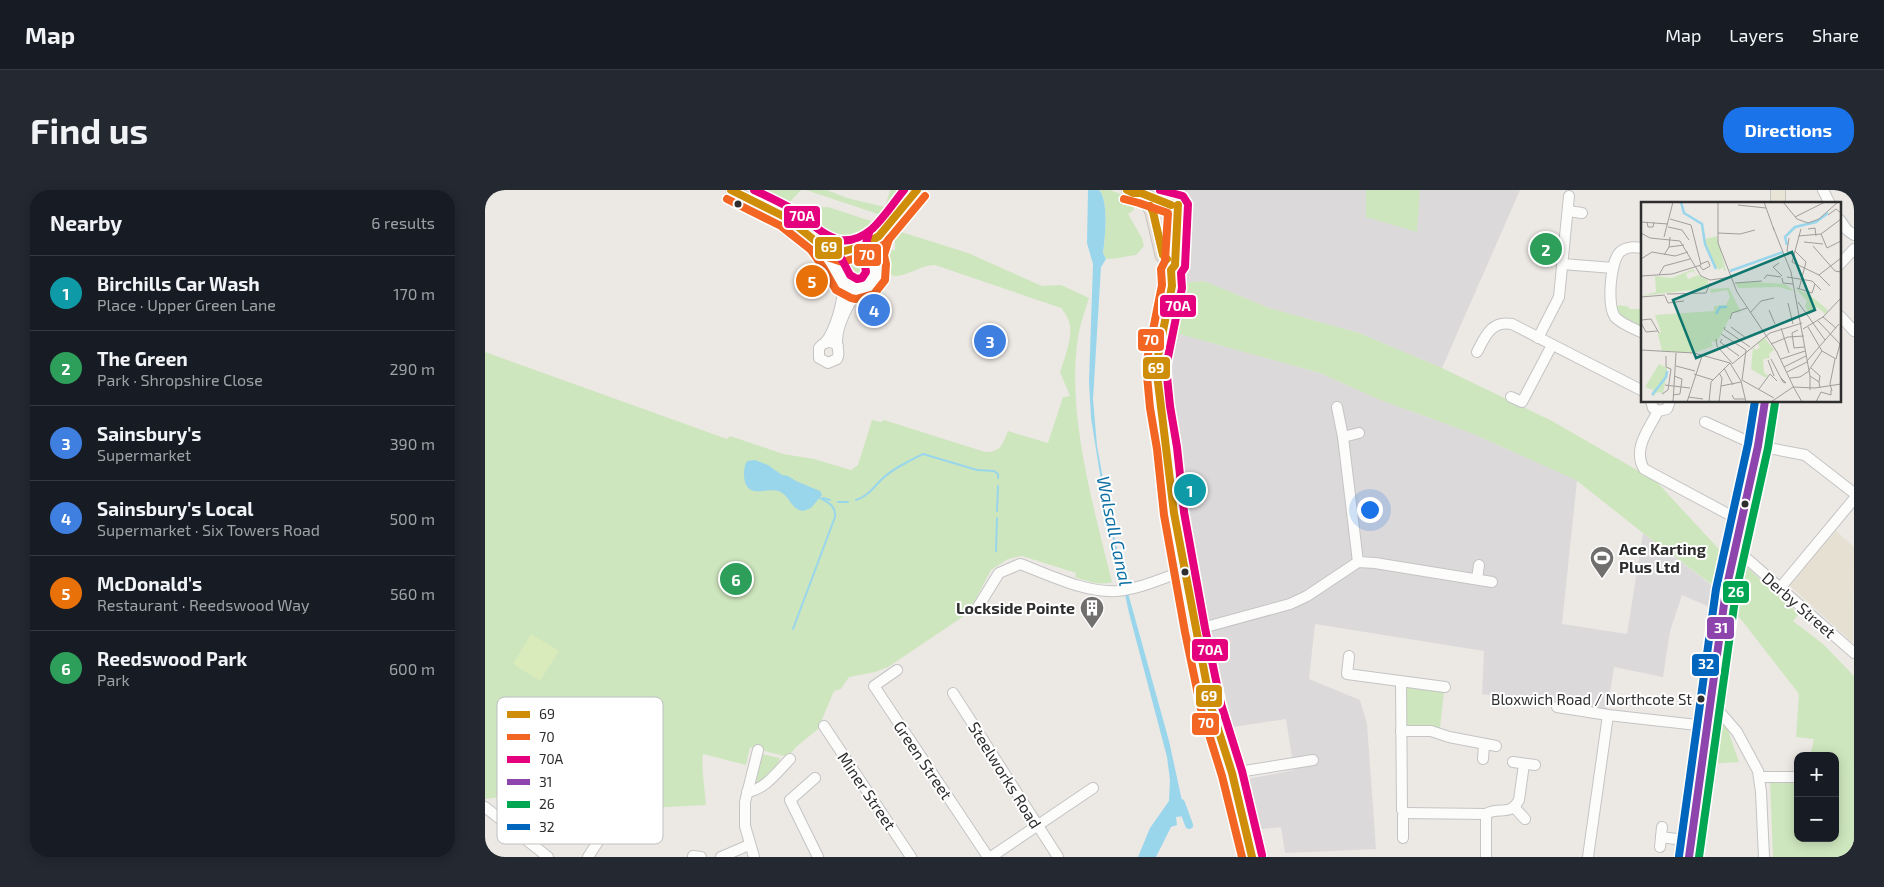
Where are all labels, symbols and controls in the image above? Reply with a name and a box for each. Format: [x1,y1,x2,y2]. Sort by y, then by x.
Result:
text: Map [25,20,75,49]
text: Map [1665,24,1701,46]
text: Layers [1729,24,1784,46]
text: Share [1812,24,1859,46]
button: Directions [1723,107,1854,153]
text: Find us [30,109,148,151]
unlabelled marker [733,199,743,209]
inset map [1641,202,1841,402]
line badge: 70A [783,205,821,229]
text: 70A [789,207,816,224]
text: Nearby [50,210,122,235]
text: 6 results [371,213,435,232]
pin: 2 [1530,230,1562,268]
line badge: 69 [814,236,843,260]
text: 69 [821,238,837,255]
line badge: 70 [853,243,882,267]
text: 70 [859,246,875,263]
pin: 5 [796,262,828,300]
text: Birchills Car Wash [97,272,260,295]
text: 1 [63,284,69,303]
text: 170 m [393,284,435,303]
pin: 4 [858,291,890,329]
line badge: 70A [1159,294,1197,318]
text: Place · Upper Green Lane [97,295,276,314]
text: 70A [1165,297,1192,314]
pin: 3 [974,322,1006,360]
line badge: 70 [1137,328,1165,352]
text: 70 [1143,331,1159,348]
text: The Green [97,347,188,370]
line badge: 69 [1142,356,1171,380]
text: 2 [61,359,71,378]
text: 290 m [390,359,435,378]
text: 69 [1148,359,1164,376]
text: Park · Shropshire Close [97,370,263,389]
text: Sainsbury's [97,422,201,445]
text: 3 [61,434,71,453]
text: 390 m [390,434,435,453]
text: Supermarket [97,445,191,464]
pin: 1 [1174,471,1206,509]
water label: Walsall Canal [1093,474,1137,588]
text: Sainsbury's Local [97,497,253,520]
your location [1357,497,1383,523]
unlabelled marker [1740,499,1750,509]
text: 4 [61,509,71,528]
text: 500 m [390,509,435,528]
text: Supermarket · Six Towers Road [97,520,320,539]
place label: Ace Karting Plus Ltd [1619,539,1707,576]
sports icon: Ace Karting Plus Ltd [1589,545,1615,579]
pin: 6 [720,560,752,598]
unlabelled marker [1180,567,1190,577]
street label: Derby Street [1759,568,1840,642]
text: McDonald's [97,572,202,595]
line badge: 26 [1722,580,1750,604]
text: 26 [1728,583,1744,600]
text: 5 [62,584,70,603]
text: 560 m [390,584,435,603]
text: Restaurant · Reedswood Way [97,595,309,614]
building icon: Lockside Pointe [1079,595,1105,629]
place label: Lockside Pointe [956,598,1075,617]
line badge: 31 [1706,616,1735,640]
text: 31 [1714,619,1728,636]
line badge: 70A [1191,638,1229,662]
text: 70A [1197,641,1224,658]
text: Reedswood Park [97,647,247,670]
line badge: 32 [1691,653,1720,677]
text: 32 [1698,655,1714,672]
text: 6 [61,659,71,678]
text: 600 m [389,659,435,678]
text: Park [97,670,130,689]
line badge: 69 [1195,684,1223,708]
text: 69 [1201,687,1217,704]
place label: Bloxwich Road / Northcote St [1491,690,1692,708]
marker: Bloxwich Road / Northcote St [1696,694,1706,704]
legend [497,697,663,844]
text: 69 [539,705,555,722]
line badge: 70 [1191,712,1220,736]
text: 70 [1198,714,1214,731]
street label: Green Street [890,717,957,803]
street label: Steelworks Road [965,718,1046,832]
text: 70 [539,728,555,745]
street label: Miner Street [834,748,900,833]
text: 70A [539,750,564,767]
map controls [1794,752,1839,842]
button: + [1794,752,1839,797]
text: 31 [539,773,552,790]
text: 26 [539,795,555,812]
button: − [1794,797,1839,842]
text: 32 [539,818,555,835]

